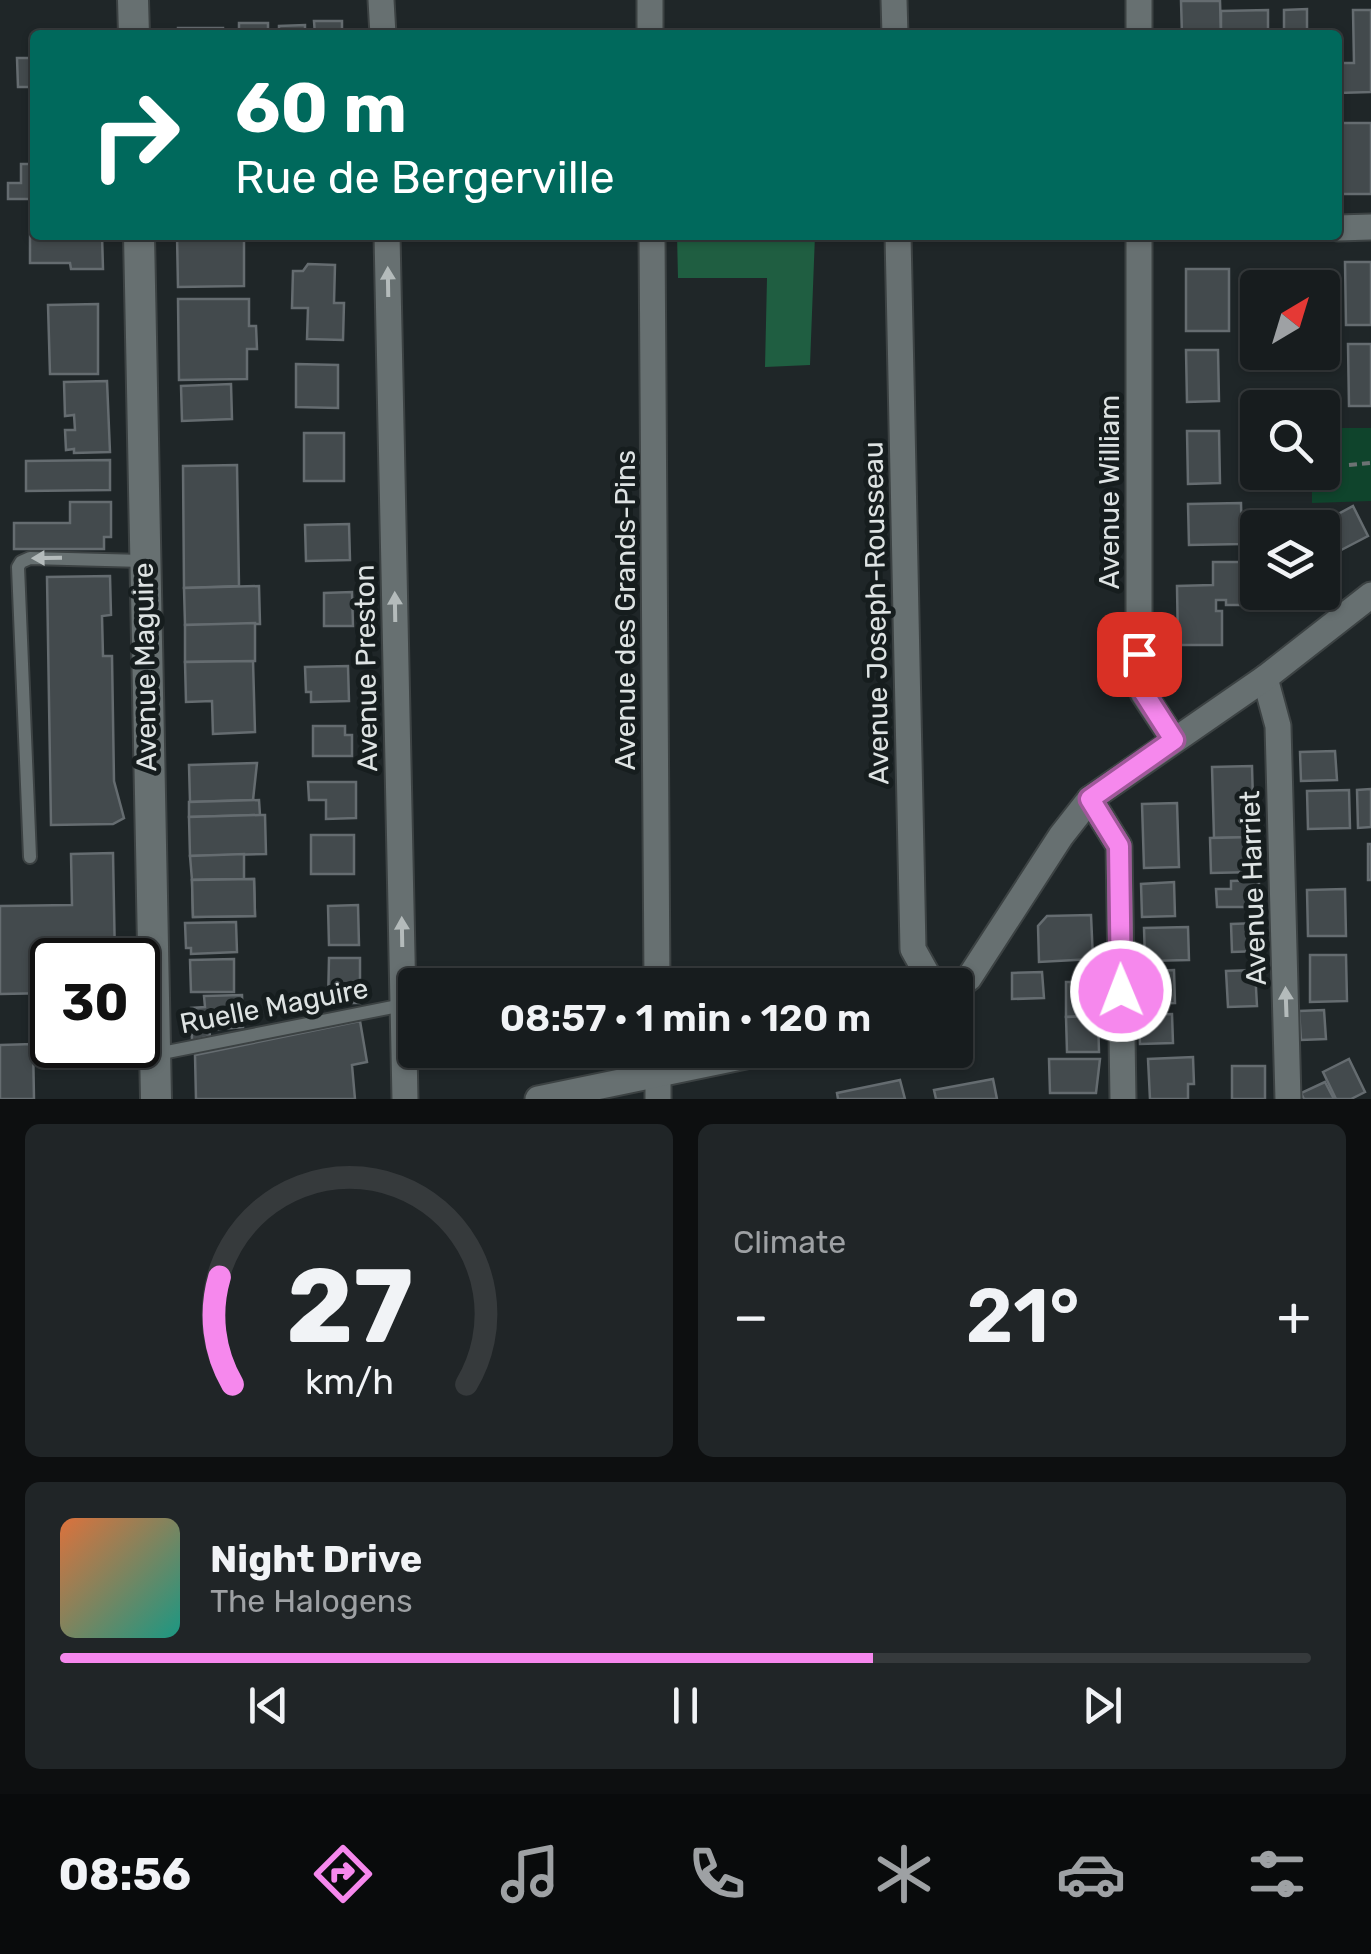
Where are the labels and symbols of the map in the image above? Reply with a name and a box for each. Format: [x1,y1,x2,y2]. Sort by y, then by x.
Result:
one-way arrow [380,265,396,297]
north arrow [1240,270,1340,370]
street label: Avenue William [1093,395,1126,589]
street label: Avenue Joseph-Rousseau [857,441,895,785]
street label: Avenue des Grands-Pins [609,450,642,770]
one-way arrow [30,551,62,567]
street label: Avenue Maguire [127,562,163,772]
street label: Avenue Preston [348,564,384,772]
one-way arrow [387,590,403,622]
pin [1097,612,1182,697]
street label: Avenue Harriet [1233,790,1273,986]
one-way arrow [393,915,409,947]
speed limit sign: 30 [30,938,160,1068]
position arrow [1069,939,1173,1043]
street label: Ruelle Maguire [177,972,371,1040]
one-way arrow [1277,985,1293,1017]

